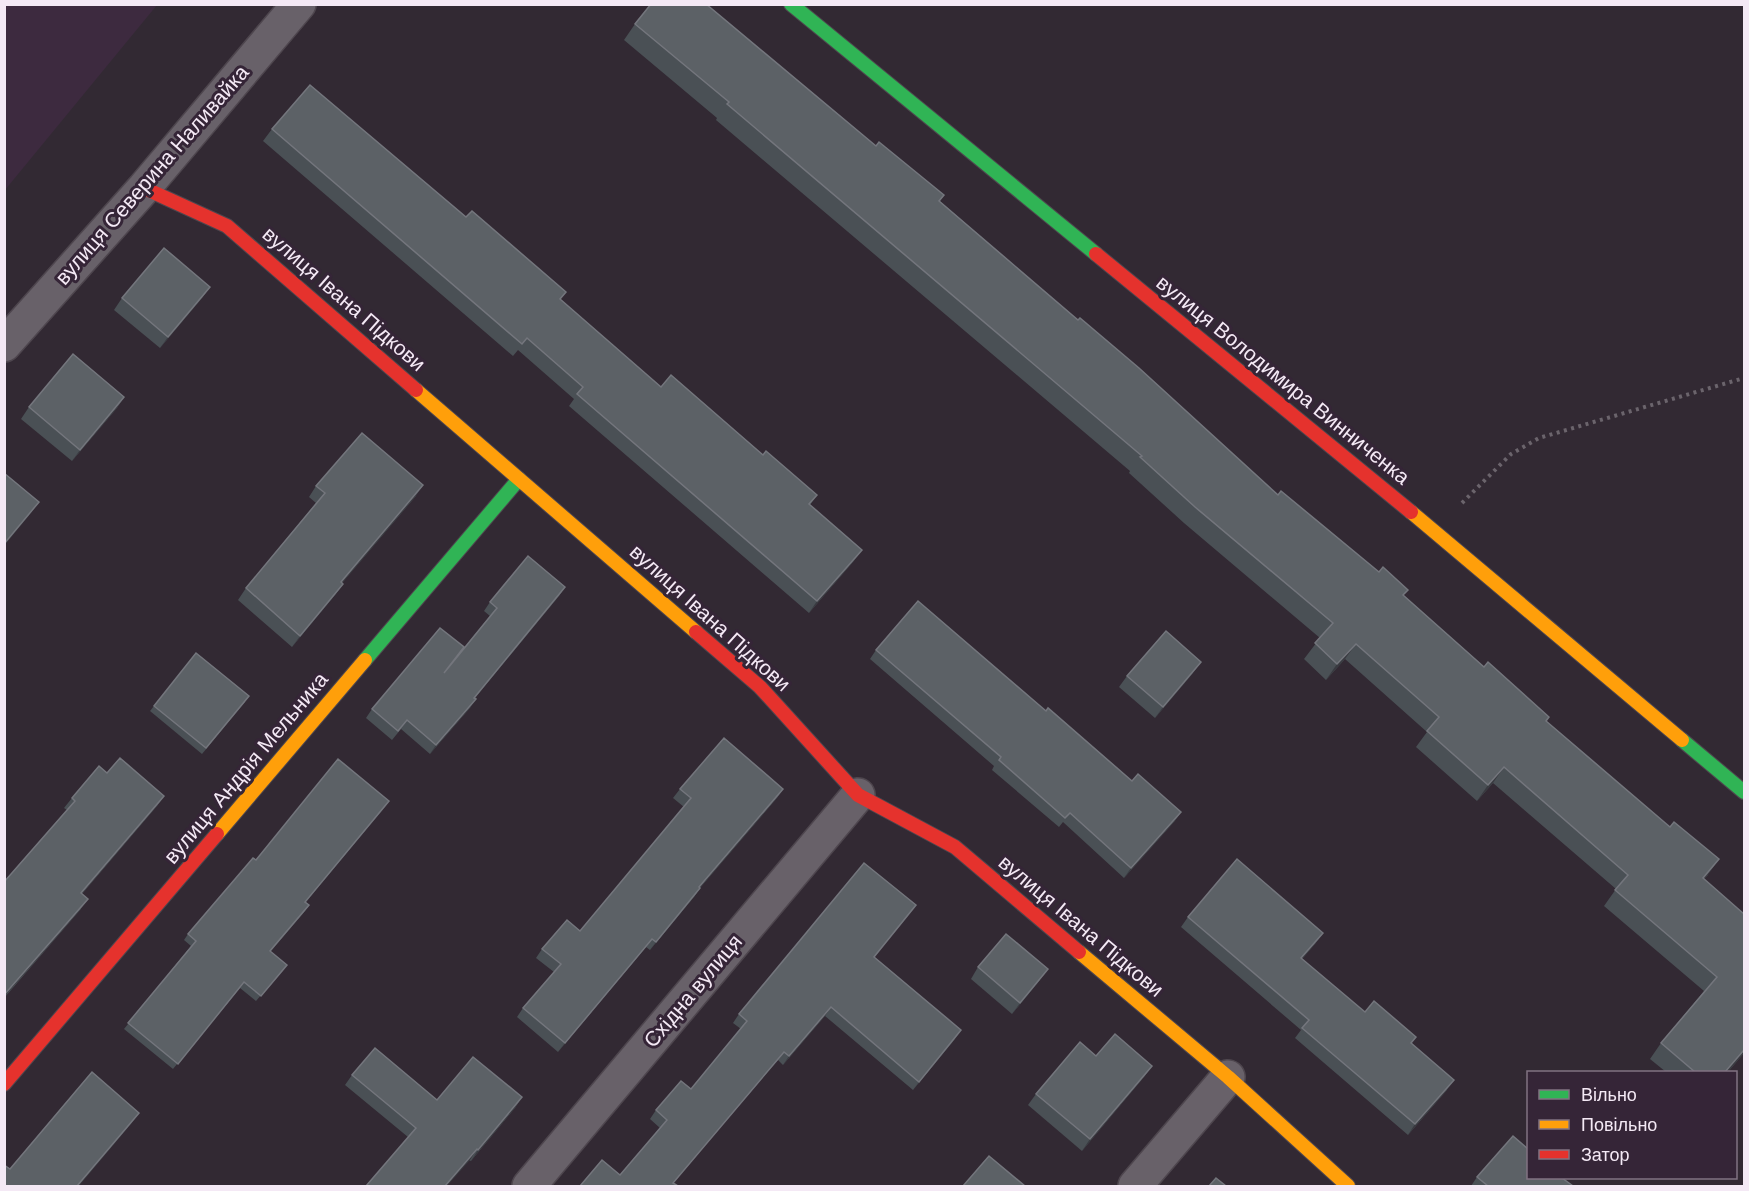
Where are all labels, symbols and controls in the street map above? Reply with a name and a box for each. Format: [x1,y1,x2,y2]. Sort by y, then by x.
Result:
street label: вулиця Северина Наливайка [50,60,253,289]
street label: вулиця Івана Підкови [258,222,430,375]
street label: вулиця Володимира Винниченка [1152,270,1415,489]
street label: вулиця Івана Підкови [626,540,795,696]
street label: вулиця Андрія Мельника [159,667,332,868]
street label: вулиця Івана Підкови [994,850,1168,1001]
street label: Східна вулиця [639,930,746,1052]
legend [1527,1071,1737,1179]
text: Вільно [1581,1085,1637,1105]
text: Повільно [1581,1115,1657,1135]
text: Затор [1581,1145,1630,1165]

